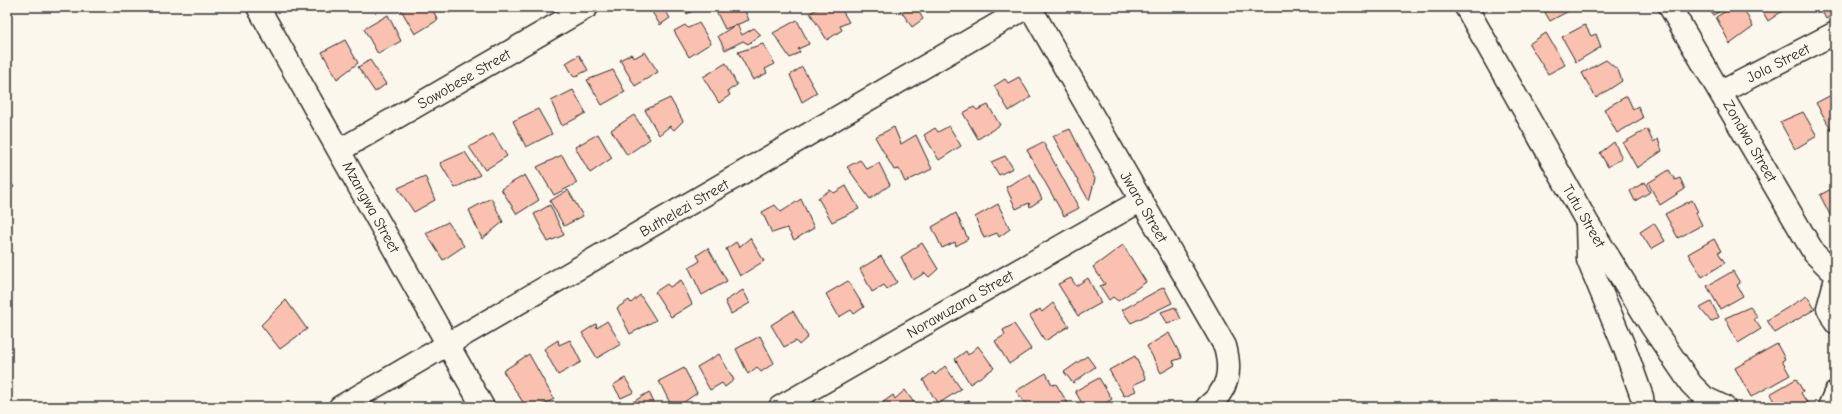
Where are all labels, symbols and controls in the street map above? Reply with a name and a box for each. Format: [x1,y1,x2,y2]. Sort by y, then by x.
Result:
street label: Jola Street [1743,39,1813,87]
street label: Sowobese Street [414,45,514,113]
street label: Zondwa Street [1719,97,1781,186]
street label: Mzangwa Street [338,158,404,256]
street label: Jwara Street [1116,168,1172,246]
street label: Buthelezi Street [636,175,732,241]
street label: Tutu Street [1559,181,1610,251]
street label: Norawuzana Street [903,266,1017,342]

